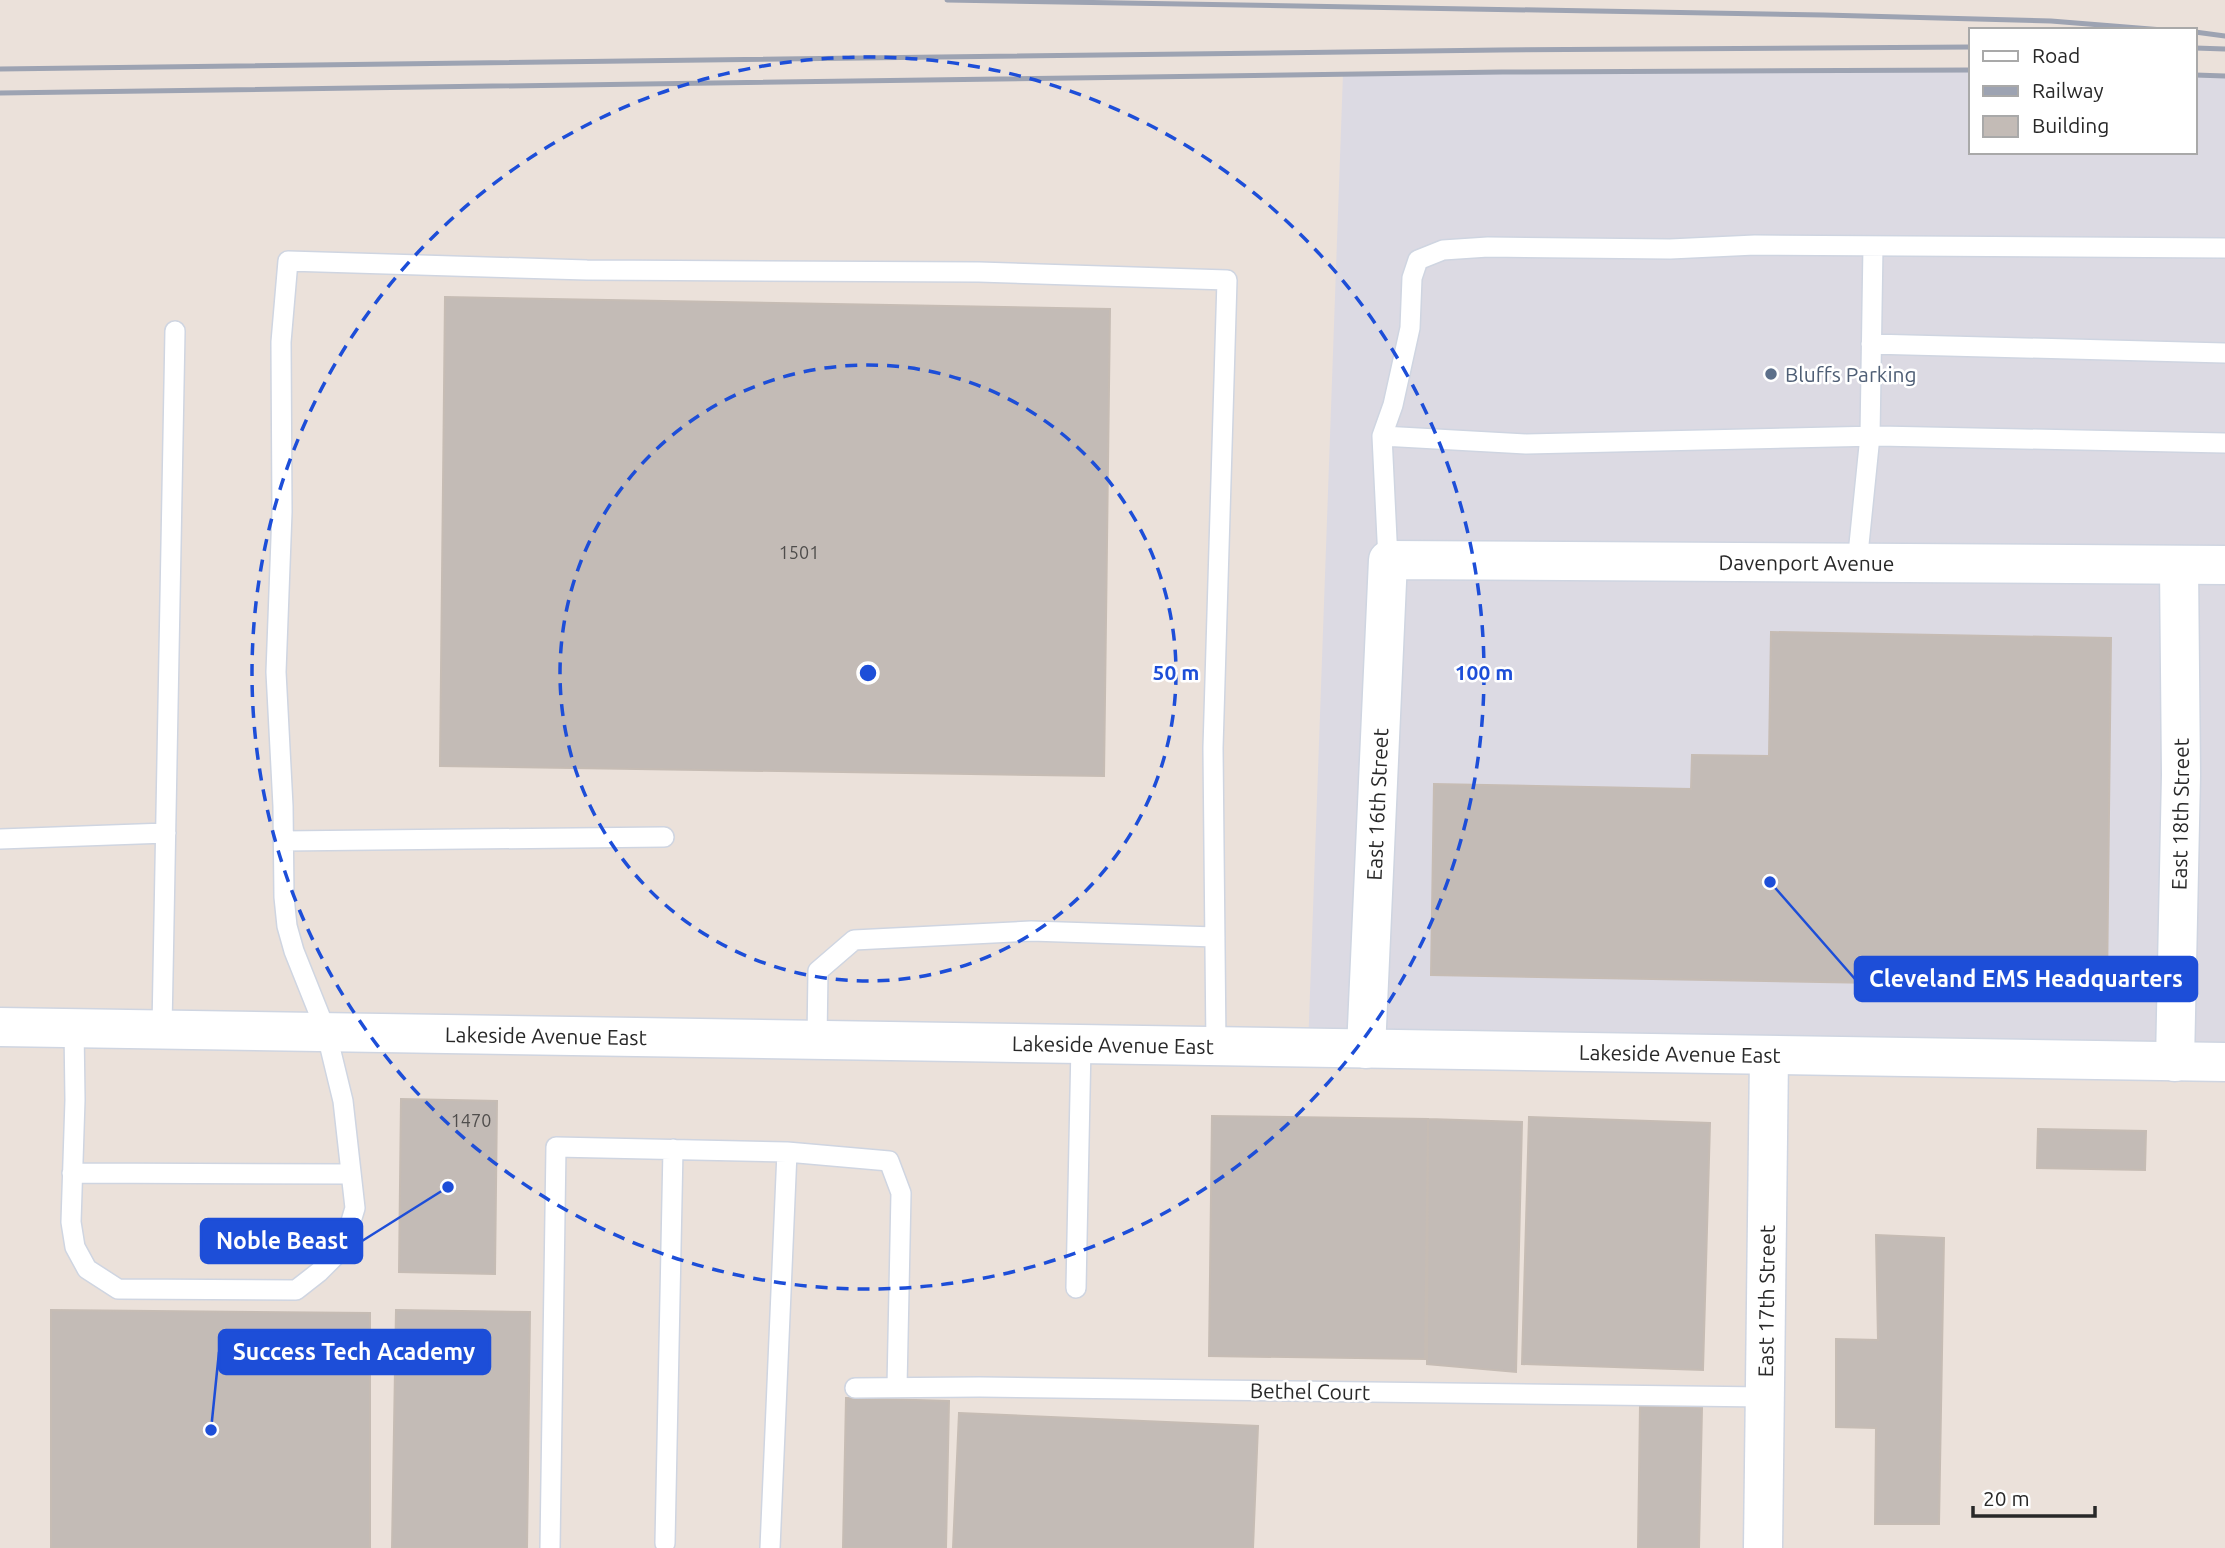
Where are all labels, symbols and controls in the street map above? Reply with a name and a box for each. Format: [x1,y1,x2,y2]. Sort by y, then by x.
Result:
legend [1969,28,2197,154]
text: Road [2032,43,2080,67]
text: Railway [2032,78,2104,102]
text: Building [2032,113,2109,137]
place label: Bluffs Parking [1785,362,1917,386]
marker: Bluffs Parking [1763,366,1779,382]
house number: 1501 [779,542,819,562]
street label: Davenport Avenue [1718,550,1894,575]
text: 50 m [1153,660,1199,684]
text: 100 m [1455,660,1513,684]
centre of rings [856,661,880,685]
street label: East 16th Street [1362,728,1392,881]
street label: East 18th Street [2167,738,2193,890]
callout: Cleveland EMS Headquarters [1855,957,2197,1001]
text: Cleveland EMS Headquarters [1869,966,2183,991]
street label: Lakeside Avenue East [445,1022,647,1049]
street label: Lakeside Avenue East [1012,1031,1214,1058]
street label: Lakeside Avenue East [1579,1040,1781,1067]
house number: 1470 [451,1110,491,1130]
callout: Noble Beast [201,1219,362,1263]
street label: East 17th Street [1753,1225,1779,1377]
text: Noble Beast [216,1228,348,1253]
callout: Success Tech Academy [219,1330,490,1374]
text: Success Tech Academy [233,1339,475,1364]
street label: Bethel Court [1250,1378,1370,1404]
scale bar [1973,1474,2096,1518]
text: 20 m [1983,1486,2030,1510]

